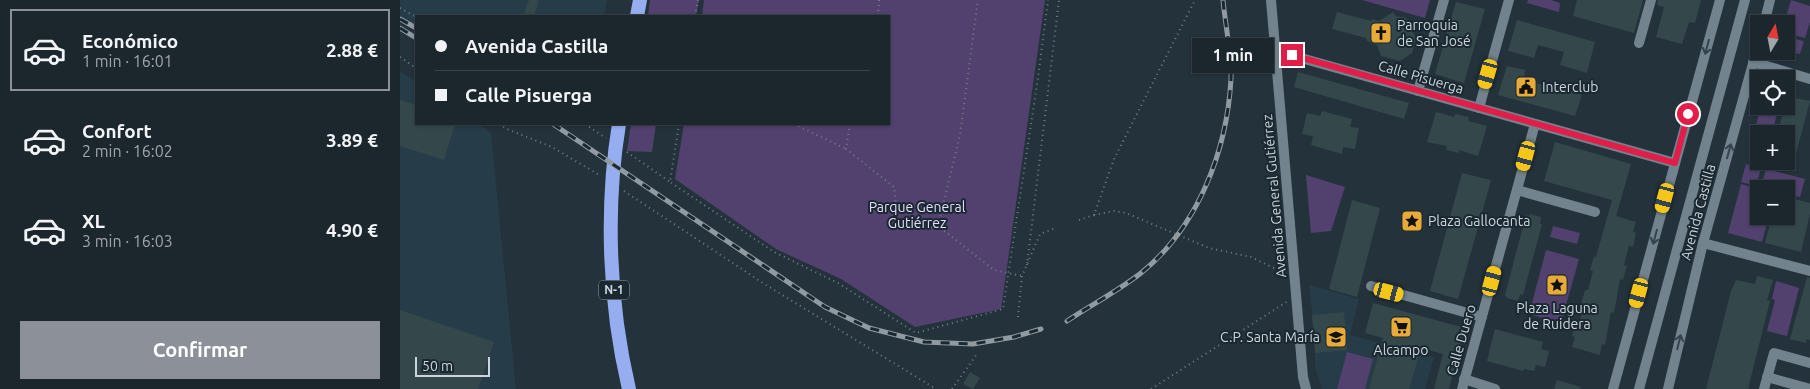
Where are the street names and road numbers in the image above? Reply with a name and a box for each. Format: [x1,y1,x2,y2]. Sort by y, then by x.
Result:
street label: Calle Pisuerga [1376,57,1466,97]
street label: Avenida General Gutiérrez [1259,114,1289,278]
street label: Avenida Castilla [1677,162,1719,262]
road number: N-1 [599,280,629,300]
street label: Calle Duero [1443,303,1479,377]

